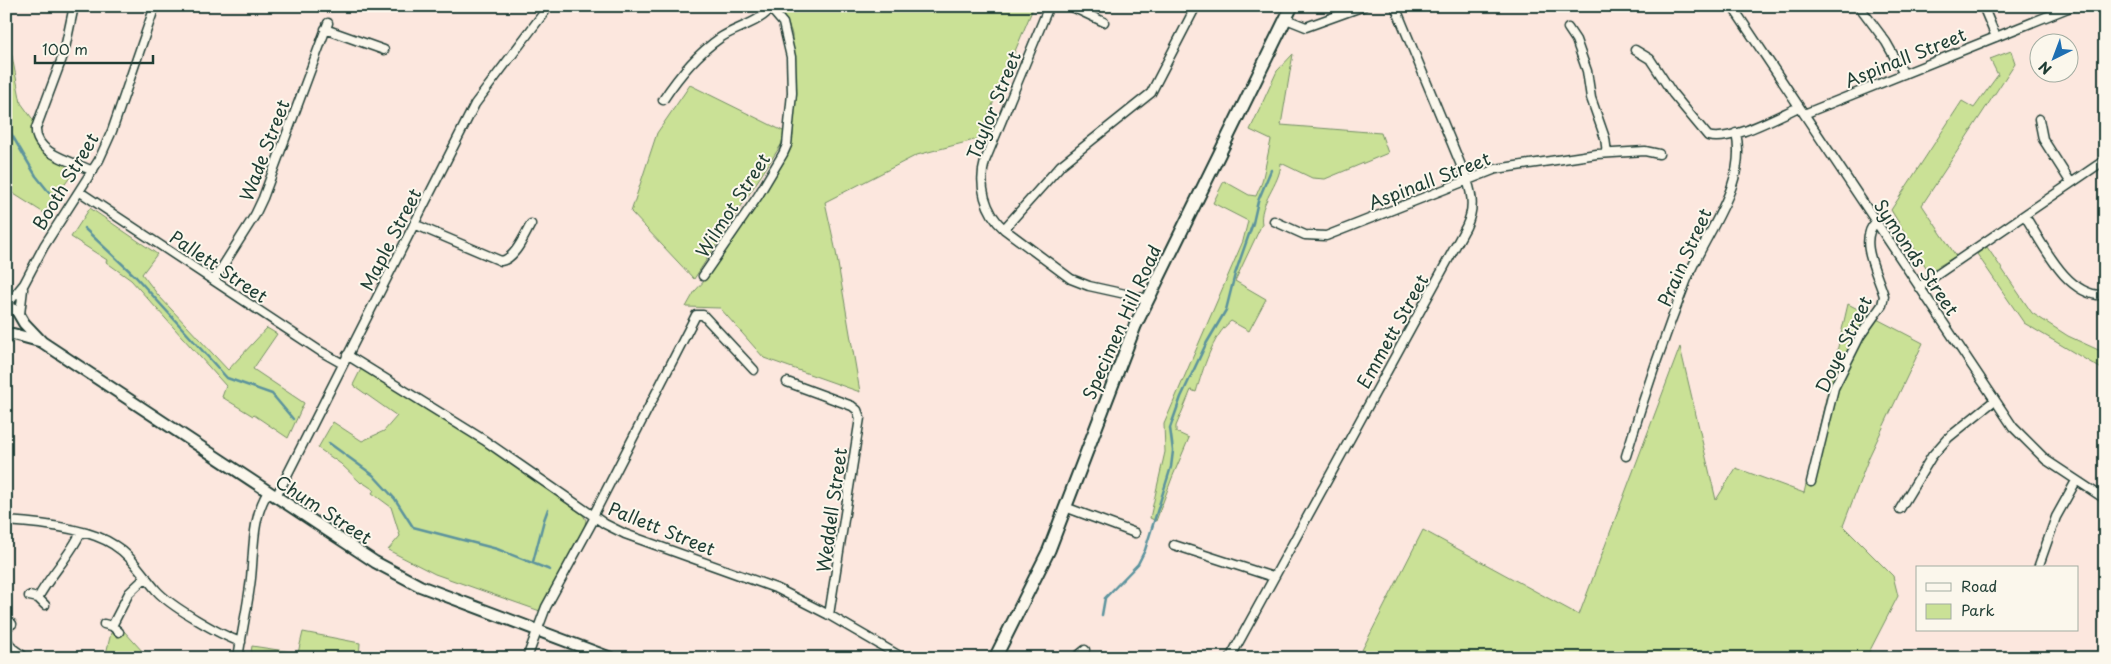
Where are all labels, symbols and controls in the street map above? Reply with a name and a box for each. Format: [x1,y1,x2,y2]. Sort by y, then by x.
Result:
street label: Aspinall Street [1840,20,1970,94]
scale bar [35,32,152,64]
north arrow [2028,32,2078,82]
text: 100 m [42,37,88,60]
street label: Taylor Street [959,47,1027,163]
text: N [2034,57,2056,80]
street label: Wade Street [232,95,296,205]
street label: Booth Street [25,127,105,235]
street label: Aspinall Street [1364,144,1494,216]
street label: Wilmot Street [688,147,776,263]
street label: Maple Street [353,183,427,295]
street label: Symonds Street [1868,193,1966,321]
street label: Prain Street [1650,203,1718,311]
street label: Pallett Street [165,223,273,309]
street label: Specimen Hill Road [1075,240,1167,404]
street label: Emmett Street [1349,269,1435,393]
street label: Doye Street [1808,291,1878,397]
street label: Weddell Street [809,446,853,574]
street label: Chum Street [270,468,378,550]
street label: Pallett Street [604,494,720,562]
legend [1916,566,2078,632]
text: Road [1961,574,1997,597]
text: Park [1961,598,1995,621]

